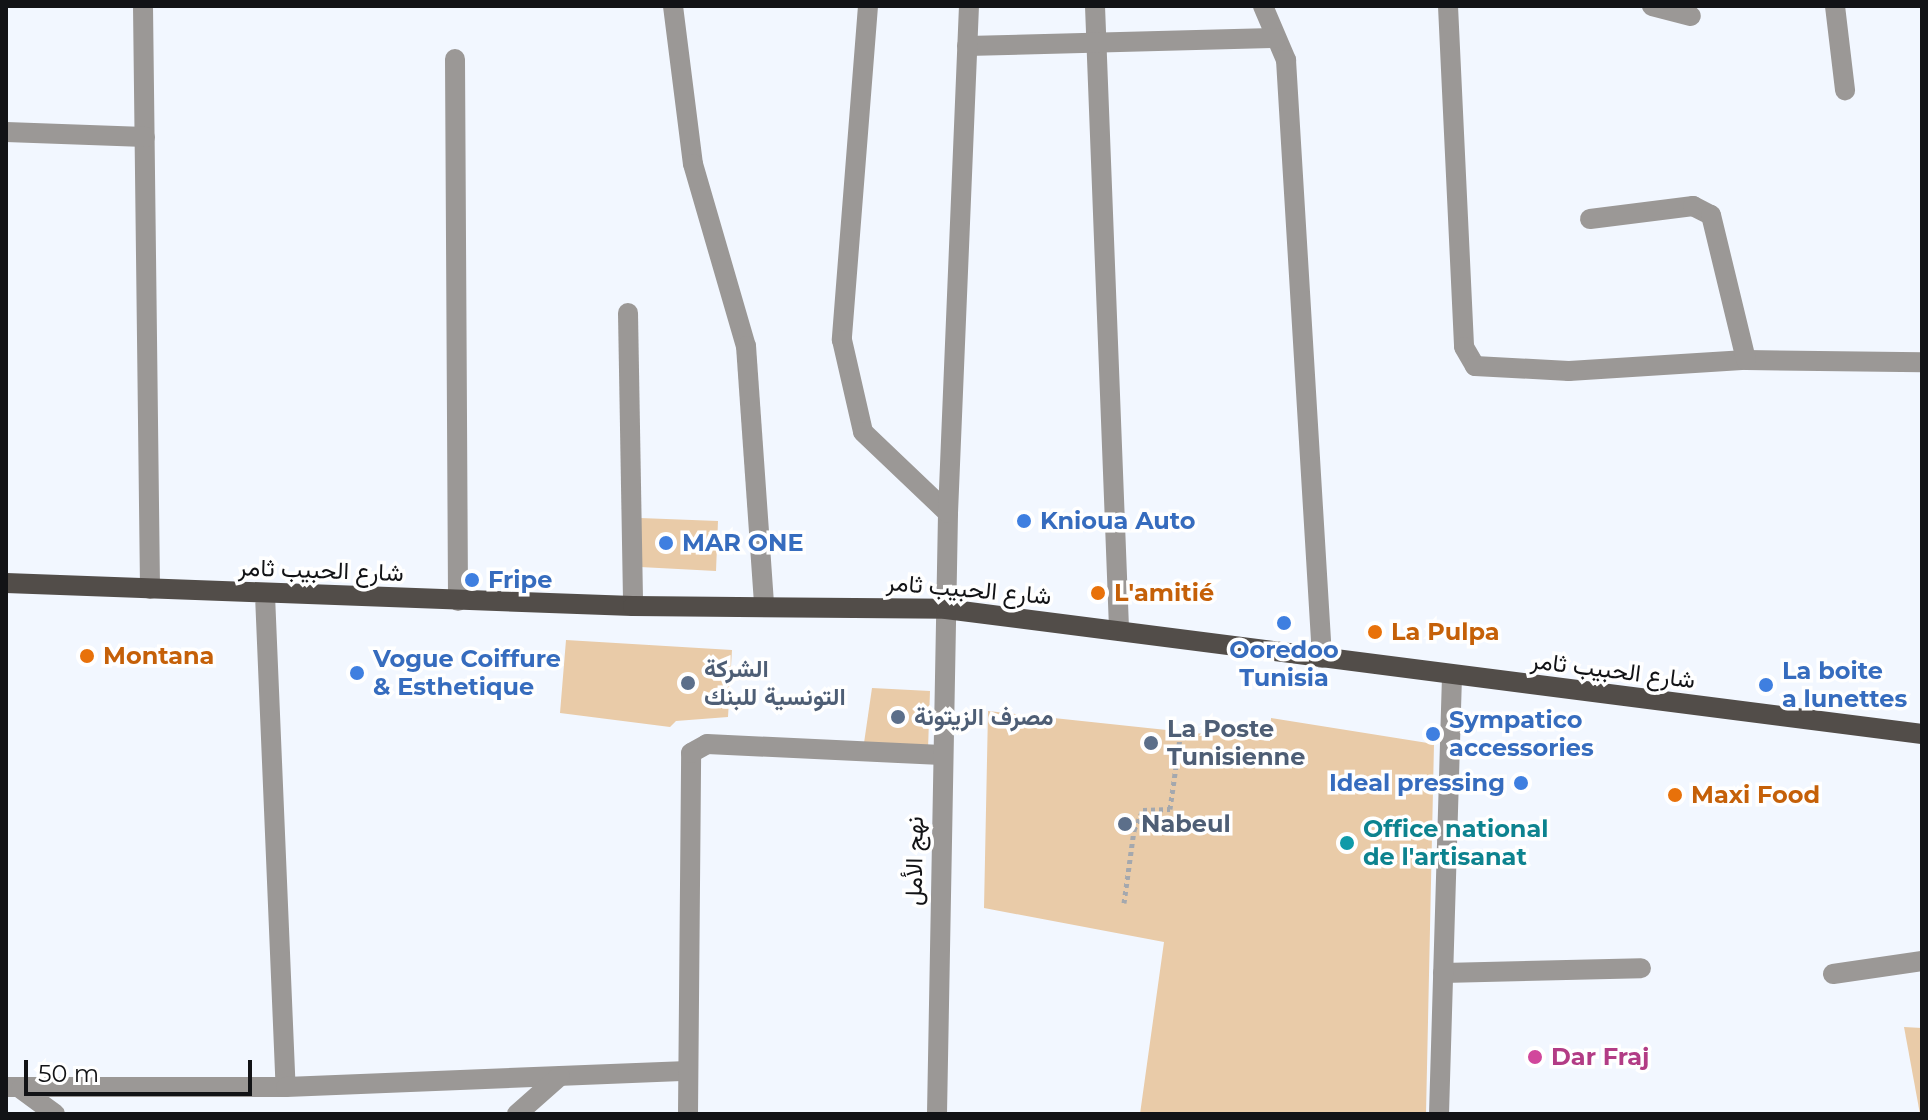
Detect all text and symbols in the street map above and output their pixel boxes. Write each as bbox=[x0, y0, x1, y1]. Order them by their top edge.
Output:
place label: Knioua Auto bbox=[1040, 507, 1196, 535]
marker: Knioua Auto bbox=[1015, 512, 1033, 530]
place label: MAR ONE bbox=[682, 529, 803, 557]
marker: MAR ONE bbox=[657, 534, 675, 552]
street label: شارع الحبيب ثامر bbox=[238, 553, 404, 587]
place label: Fripe bbox=[488, 566, 552, 594]
street label: شارع الحبيب ثامر bbox=[885, 567, 1053, 611]
marker: Fripe bbox=[463, 571, 481, 589]
place label: L'amitié bbox=[1114, 579, 1214, 607]
marker: L'amitié bbox=[1089, 584, 1107, 602]
marker: Ooredoo Tunisia bbox=[1275, 614, 1293, 632]
place label: La Pulpa bbox=[1391, 618, 1500, 646]
marker: La Pulpa bbox=[1366, 623, 1384, 641]
place label: Ooredoo Tunisia bbox=[1229, 636, 1339, 692]
place label: Montana bbox=[103, 642, 214, 670]
place label: Vogue Coiffure & Esthetique bbox=[373, 645, 561, 701]
street label: شارع الحبيب ثامر bbox=[1529, 646, 1697, 694]
marker: Montana bbox=[78, 647, 96, 665]
place label: الشركة التونسية للبنك bbox=[704, 655, 846, 711]
place label: La boite a lunettes bbox=[1782, 657, 1907, 713]
marker: Vogue Coiffure & Esthetique bbox=[348, 664, 366, 682]
marker: الشركة التونسية للبنك bbox=[679, 674, 697, 692]
marker: La boite a lunettes bbox=[1757, 676, 1775, 694]
place label: مصرف الزيتونة bbox=[914, 703, 1054, 731]
place label: Sympatico accessories bbox=[1449, 706, 1594, 762]
marker: مصرف الزيتونة bbox=[889, 708, 907, 726]
place label: La Poste Tunisienne bbox=[1167, 715, 1305, 771]
marker: Sympatico accessories bbox=[1424, 725, 1442, 743]
marker: La Poste Tunisienne bbox=[1142, 734, 1160, 752]
place label: Ideal pressing bbox=[1329, 769, 1505, 797]
marker: Ideal pressing bbox=[1512, 774, 1530, 792]
place label: Maxi Food bbox=[1691, 781, 1820, 809]
marker: Maxi Food bbox=[1666, 786, 1684, 804]
place label: Nabeul bbox=[1141, 810, 1231, 838]
marker: Nabeul bbox=[1116, 815, 1134, 833]
place label: Office national de l'artisanat bbox=[1363, 815, 1548, 871]
street label: نهج الأمل bbox=[899, 816, 929, 906]
marker: Office national de l'artisanat bbox=[1338, 834, 1356, 852]
place label: Dar Fraj bbox=[1551, 1043, 1649, 1071]
scale bar bbox=[28, 1044, 256, 1094]
marker: Dar Fraj bbox=[1526, 1048, 1544, 1066]
text: 50 m bbox=[38, 1059, 99, 1088]

